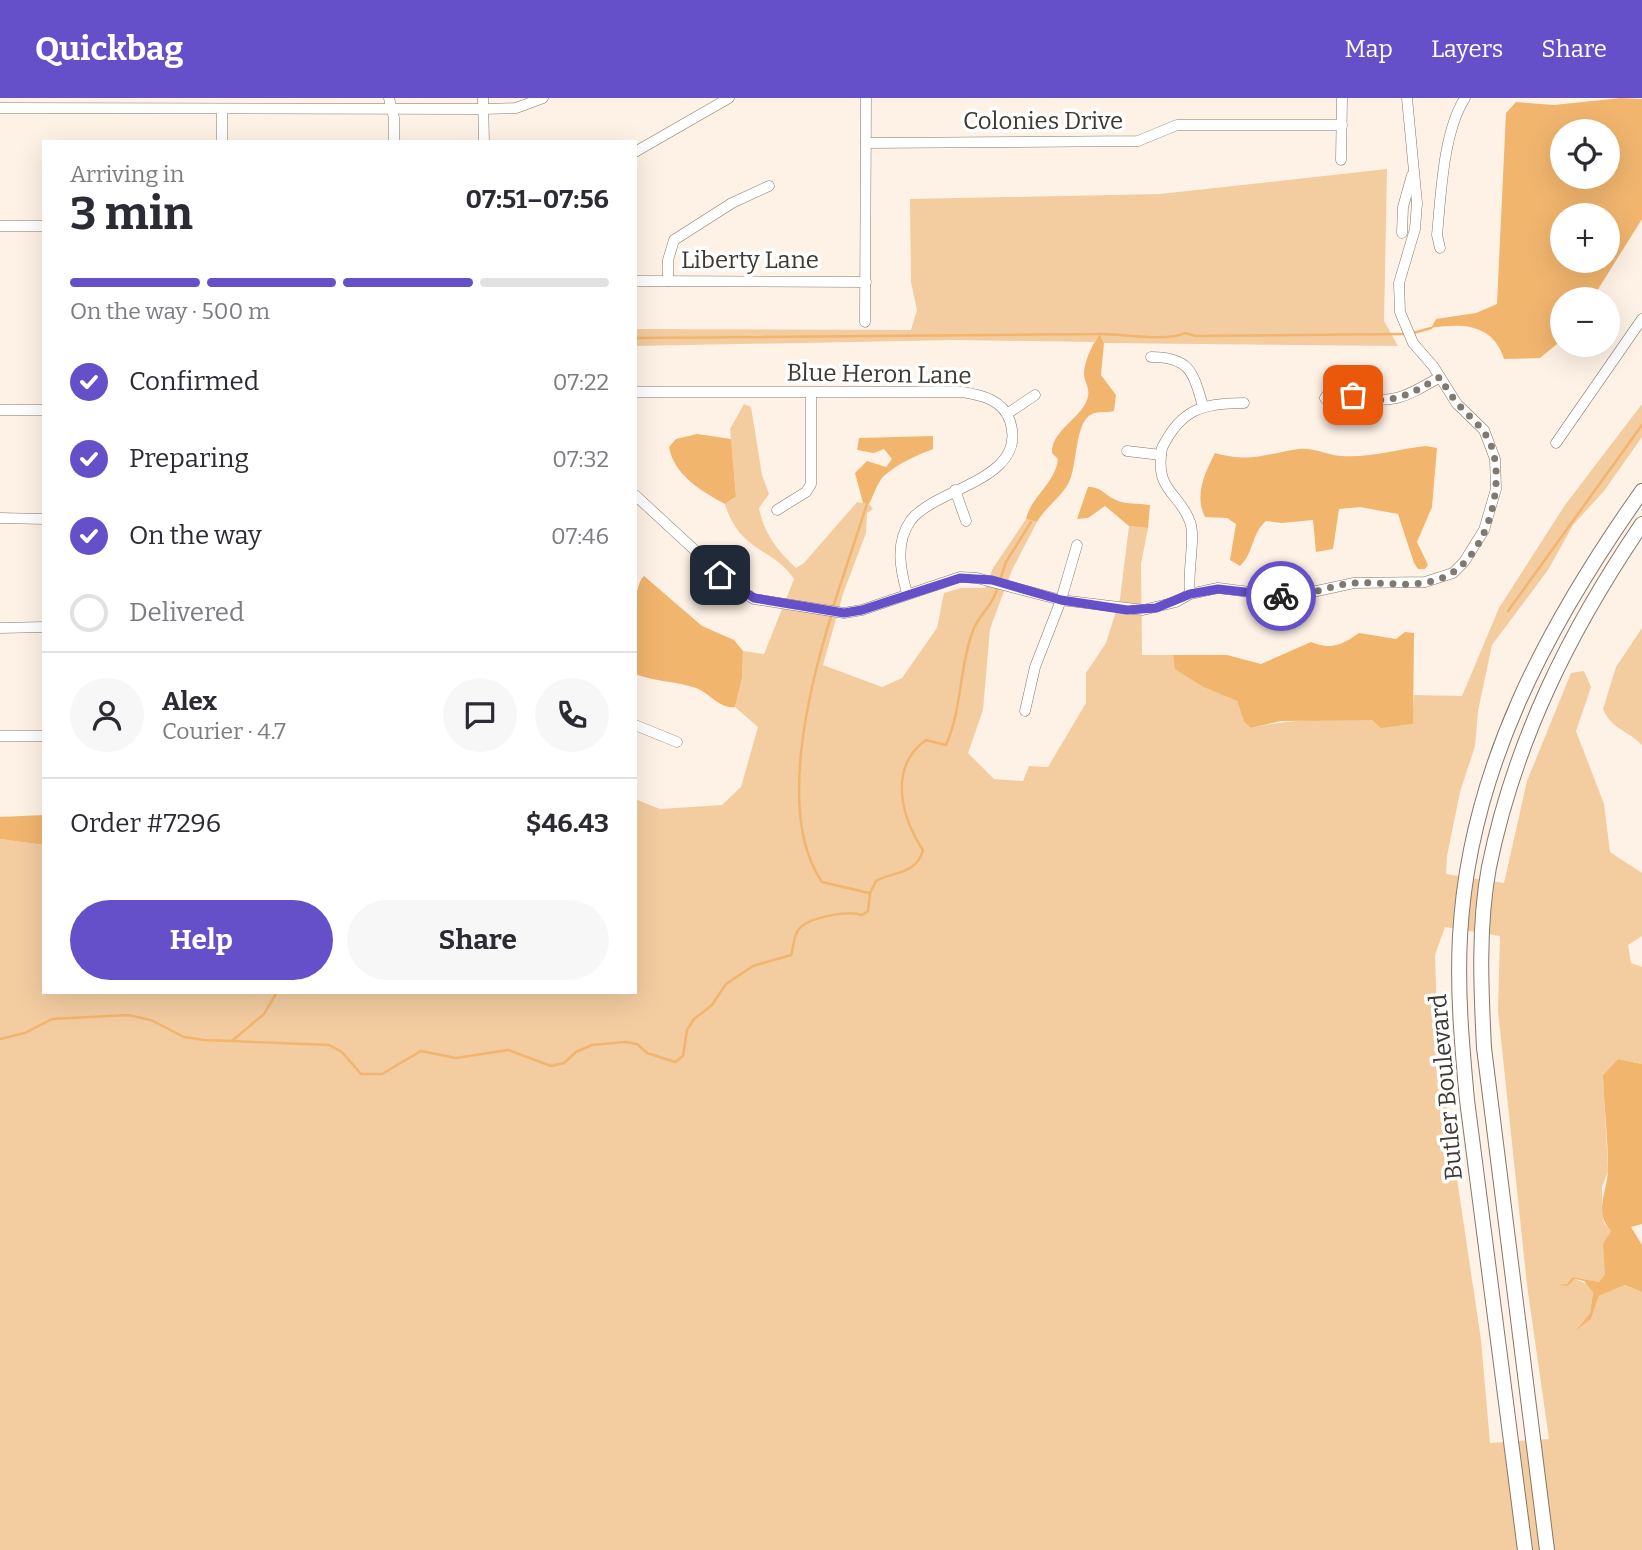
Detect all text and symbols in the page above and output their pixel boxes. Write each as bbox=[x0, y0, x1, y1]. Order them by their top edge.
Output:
text: Quickbag bbox=[35, 29, 184, 69]
text: Map bbox=[1345, 35, 1393, 63]
text: Layers bbox=[1431, 35, 1503, 63]
text: Share bbox=[1541, 35, 1607, 63]
street label: Colonies Drive bbox=[963, 107, 1123, 135]
map controls bbox=[1550, 119, 1620, 357]
button: locate bbox=[1550, 119, 1620, 189]
text: Arriving in bbox=[70, 160, 184, 188]
text: 07:51–07:56 bbox=[465, 184, 609, 215]
text: 3 min bbox=[70, 186, 193, 241]
button: + bbox=[1550, 203, 1620, 273]
street label: Liberty Lane bbox=[681, 246, 819, 274]
button: − bbox=[1550, 287, 1620, 357]
text: On the way · 500 m bbox=[70, 297, 270, 325]
street label: Blue Heron Lane bbox=[786, 358, 972, 390]
icon: check bbox=[70, 363, 108, 401]
pin bbox=[1323, 365, 1383, 425]
text: Confirmed bbox=[129, 366, 259, 397]
text: 07:22 bbox=[553, 368, 609, 396]
icon: bag bbox=[1334, 376, 1372, 414]
icon: check bbox=[70, 440, 108, 478]
text: Preparing bbox=[129, 443, 249, 474]
text: 07:32 bbox=[552, 445, 609, 473]
icon: check bbox=[70, 517, 108, 555]
text: On the way bbox=[129, 520, 262, 551]
text: 07:46 bbox=[551, 522, 609, 550]
pin bbox=[690, 545, 750, 605]
icon: home bbox=[701, 556, 739, 594]
courier bbox=[1246, 561, 1316, 631]
icon: bike bbox=[1262, 577, 1300, 615]
text: Delivered bbox=[129, 597, 244, 628]
button: person bbox=[70, 678, 144, 752]
button: chat bbox=[443, 678, 517, 752]
button: phone bbox=[535, 678, 609, 752]
text: Alex bbox=[162, 686, 217, 717]
text: Courier · 4.7 bbox=[162, 717, 286, 745]
text: Order #7296 bbox=[70, 808, 221, 839]
text: $46.43 bbox=[526, 808, 609, 839]
button: Help bbox=[70, 900, 333, 980]
button: Share bbox=[347, 900, 609, 980]
street label: Butler Boulevard bbox=[1424, 993, 1468, 1181]

